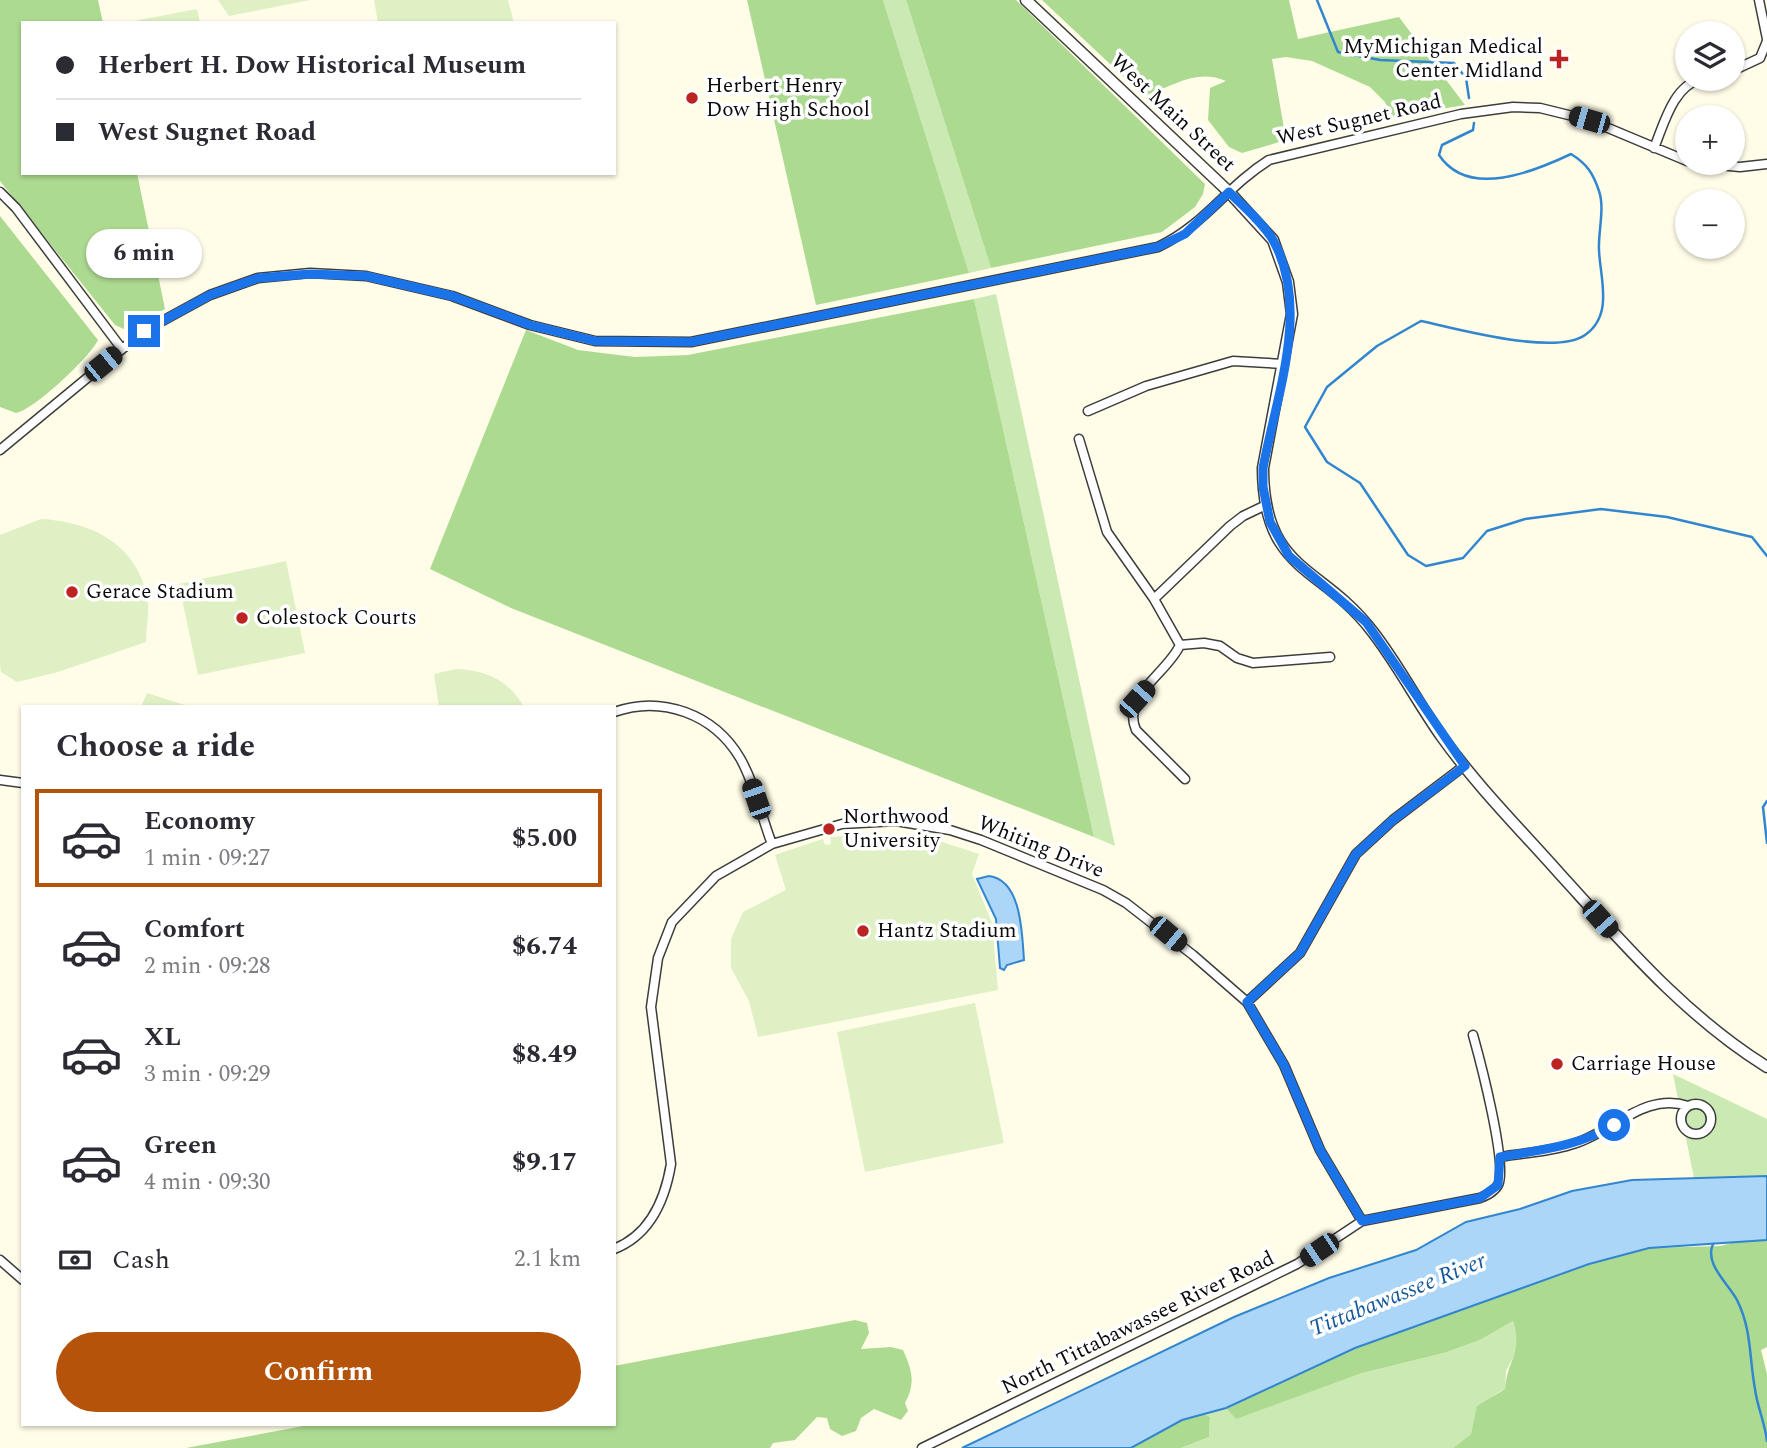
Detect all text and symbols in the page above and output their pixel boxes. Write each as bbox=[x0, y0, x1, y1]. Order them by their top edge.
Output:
map controls bbox=[1675, 21, 1745, 259]
button: layers bbox=[1675, 21, 1745, 91]
place label: MyMichigan Medical Center Midland bbox=[1343, 31, 1543, 87]
text: Herbert H. Dow Historical Museum bbox=[98, 45, 526, 85]
street label: West Main Street bbox=[1103, 46, 1243, 180]
marker: MyMichigan Medical Center Midland bbox=[1549, 49, 1569, 69]
place label: Herbert Henry Dow High School bbox=[706, 70, 870, 126]
street label: West Sugnet Road bbox=[1273, 85, 1445, 155]
marker: Herbert Henry Dow High School bbox=[684, 90, 700, 106]
car bbox=[1566, 104, 1613, 136]
button: + bbox=[1675, 105, 1745, 175]
text: West Sugnet Road bbox=[98, 112, 316, 152]
button: − bbox=[1675, 189, 1745, 259]
callout: 6 min bbox=[86, 230, 202, 278]
text: 6 min bbox=[113, 236, 175, 271]
route end bbox=[128, 315, 160, 347]
car bbox=[81, 343, 126, 385]
place label: Gerace Stadium bbox=[86, 576, 234, 608]
marker: Gerace Stadium bbox=[64, 584, 80, 600]
place label: Colestock Courts bbox=[256, 602, 417, 634]
marker: Colestock Courts bbox=[234, 610, 250, 626]
car bbox=[1116, 676, 1159, 722]
text: Choose a ride bbox=[56, 722, 255, 771]
car bbox=[740, 776, 773, 822]
text: Economy bbox=[144, 801, 254, 841]
place label: Northwood University bbox=[843, 801, 949, 857]
icon: car bbox=[60, 807, 123, 870]
street label: Whiting Drive bbox=[973, 807, 1109, 887]
text: $5.00 bbox=[512, 818, 577, 858]
marker: Northwood University bbox=[821, 821, 837, 837]
text: 1 min · 09:27 bbox=[144, 841, 271, 876]
car bbox=[1579, 896, 1622, 942]
text: Comfort bbox=[144, 909, 245, 949]
car bbox=[1146, 912, 1191, 956]
icon: car bbox=[60, 915, 123, 978]
place label: Hantz Stadium bbox=[877, 915, 1017, 947]
marker: Hantz Stadium bbox=[855, 923, 871, 939]
text: $6.74 bbox=[512, 926, 577, 966]
text: 2 min · 09:28 bbox=[144, 949, 271, 984]
text: XL bbox=[144, 1017, 181, 1057]
icon: car bbox=[60, 1023, 123, 1086]
text: $8.49 bbox=[512, 1034, 577, 1074]
place label: Carriage House bbox=[1571, 1048, 1716, 1080]
marker: Carriage House bbox=[1549, 1056, 1565, 1072]
text: 3 min · 09:29 bbox=[144, 1057, 271, 1092]
route start bbox=[1598, 1109, 1630, 1141]
text: Green bbox=[144, 1125, 217, 1165]
icon: car bbox=[60, 1131, 123, 1194]
text: $9.17 bbox=[512, 1142, 577, 1182]
text: 4 min · 09:30 bbox=[144, 1165, 271, 1200]
car bbox=[1296, 1230, 1343, 1270]
text: Cash bbox=[112, 1240, 170, 1280]
icon: cash bbox=[56, 1241, 94, 1279]
text: 2.1 km bbox=[514, 1242, 581, 1277]
street label: North Tittabawassee River Road bbox=[996, 1243, 1280, 1403]
water label: Tittabawassee River bbox=[1304, 1243, 1493, 1346]
button: Confirm bbox=[56, 1332, 581, 1412]

